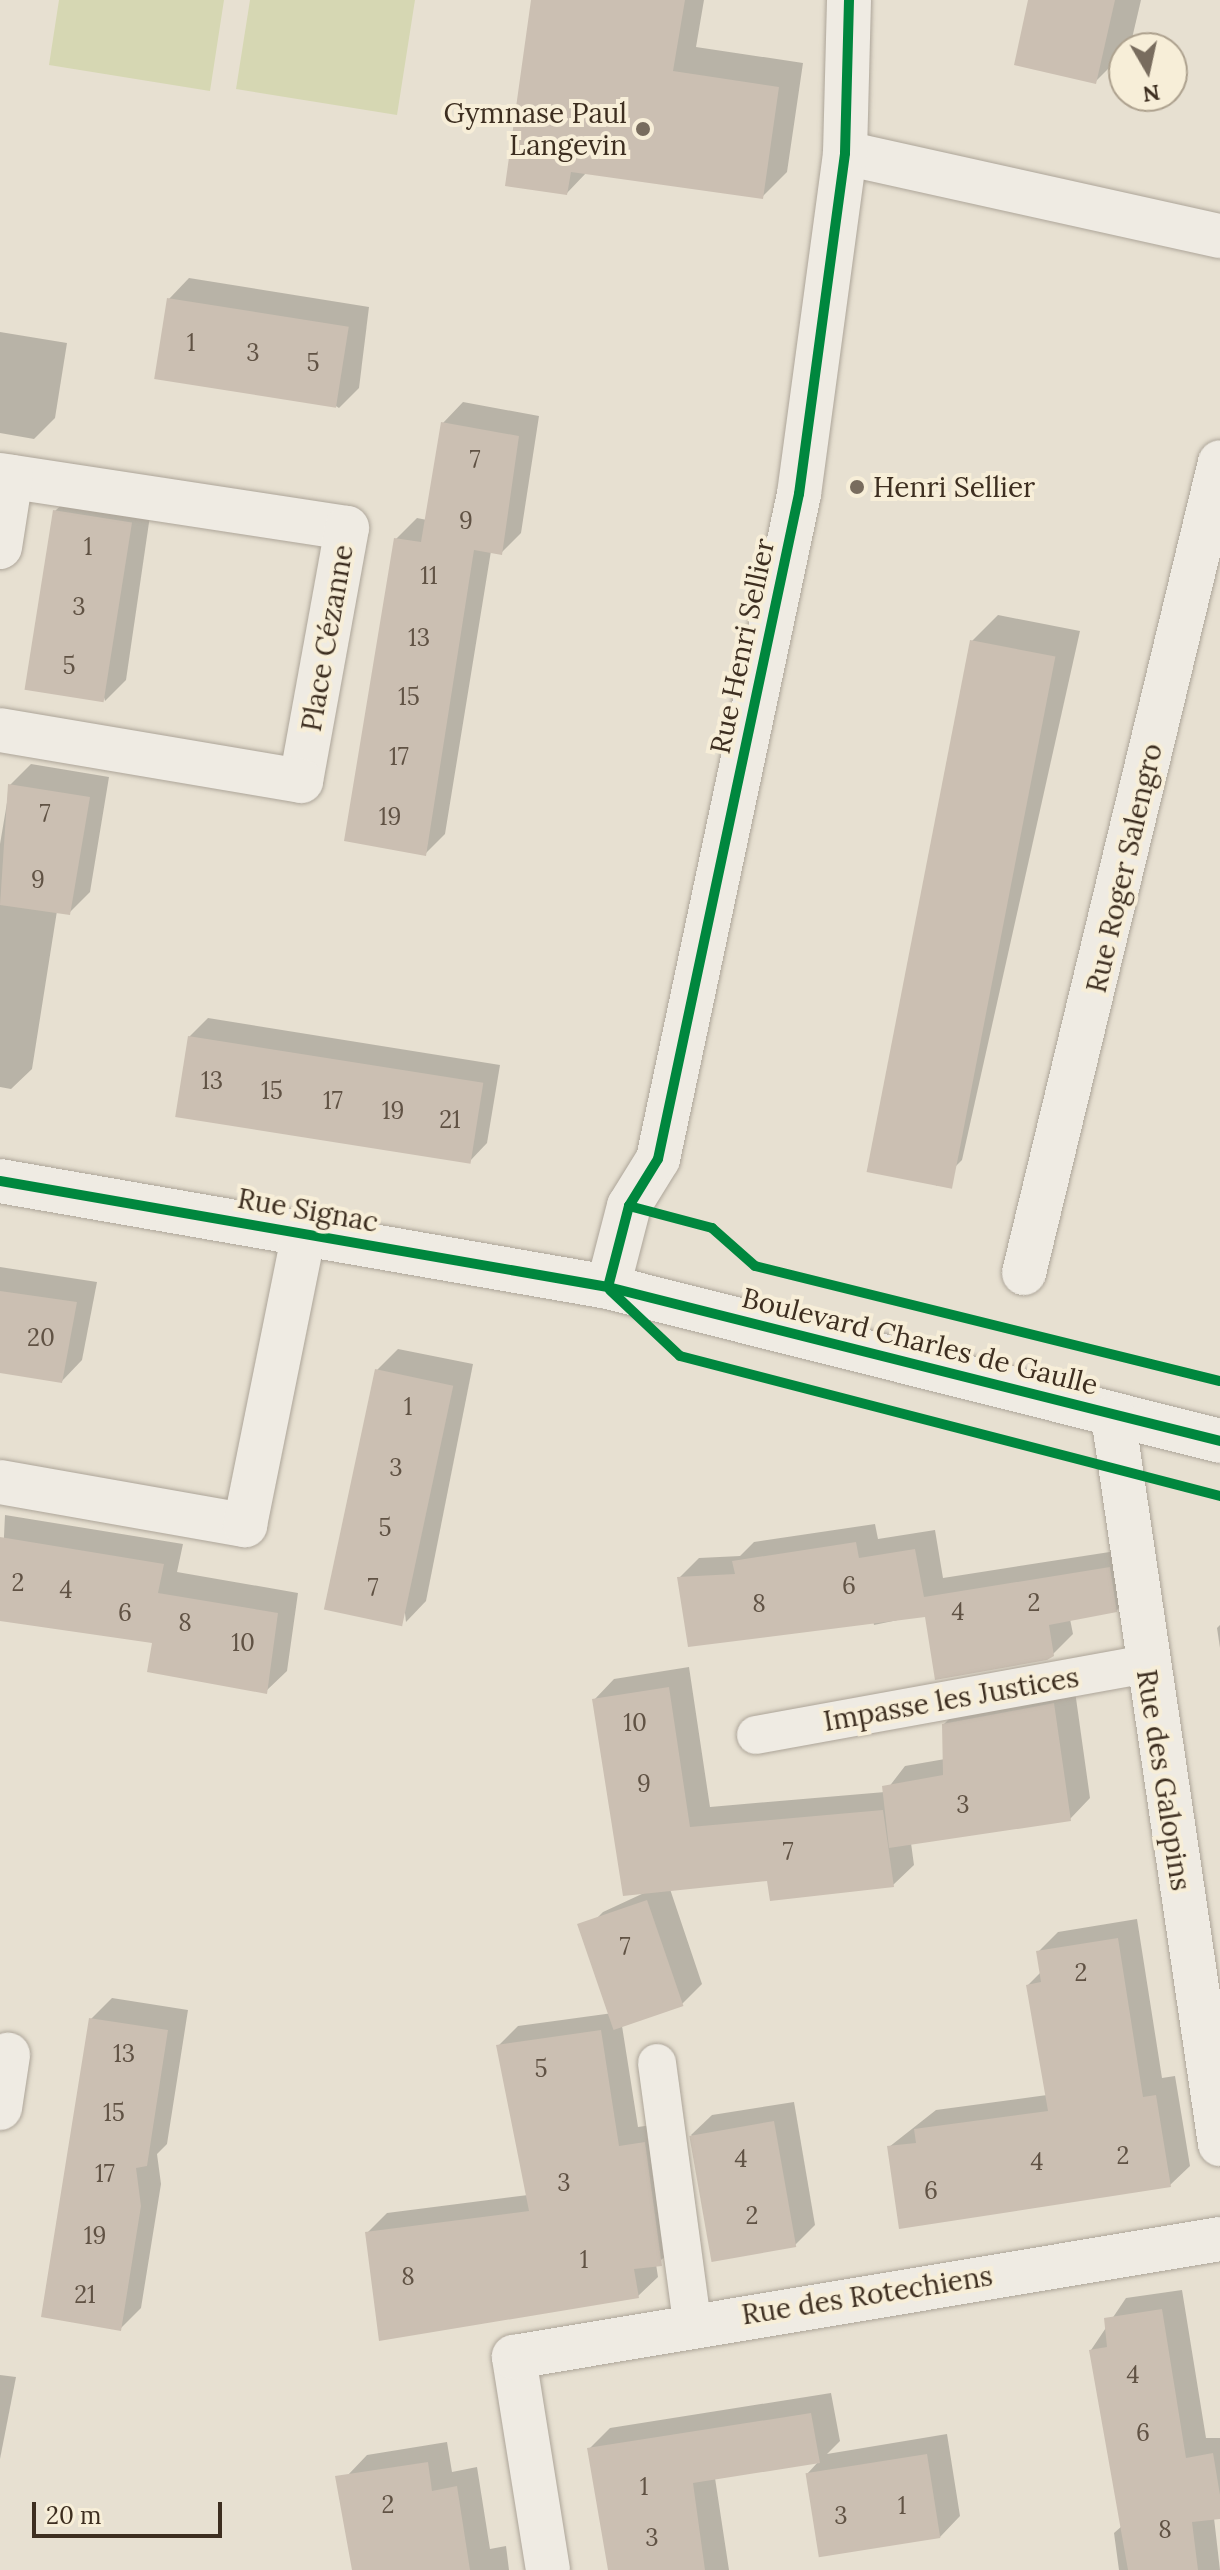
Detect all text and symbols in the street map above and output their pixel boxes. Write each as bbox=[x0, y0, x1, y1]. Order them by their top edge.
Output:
north arrow bbox=[1108, 32, 1188, 112]
text: N bbox=[1141, 79, 1162, 109]
place label: Gymnase Paul Langevin bbox=[444, 96, 627, 162]
marker: Gymnase Paul Langevin bbox=[634, 120, 652, 138]
house number: 1 bbox=[187, 329, 195, 357]
house number: 3 bbox=[246, 339, 260, 367]
house number: 5 bbox=[306, 349, 320, 377]
house number: 7 bbox=[469, 446, 481, 474]
place label: Henri Sellier bbox=[873, 470, 1035, 504]
marker: Henri Sellier bbox=[848, 478, 866, 496]
house number: 9 bbox=[459, 507, 473, 535]
house number: 1 bbox=[84, 533, 92, 561]
street label: Rue Henri Sellier bbox=[703, 535, 781, 757]
street label: Place Cézanne bbox=[294, 542, 360, 734]
house number: 11 bbox=[420, 562, 438, 590]
house number: 3 bbox=[72, 593, 86, 621]
house number: 13 bbox=[408, 624, 430, 652]
house number: 5 bbox=[62, 652, 76, 680]
house number: 15 bbox=[398, 683, 420, 711]
street label: Rue Roger Salengro bbox=[1079, 740, 1169, 996]
house number: 17 bbox=[389, 743, 409, 771]
house number: 7 bbox=[39, 800, 51, 828]
house number: 19 bbox=[379, 803, 401, 831]
house number: 9 bbox=[31, 866, 45, 894]
house number: 13 bbox=[201, 1067, 223, 1095]
house number: 15 bbox=[261, 1077, 283, 1105]
house number: 17 bbox=[323, 1087, 343, 1115]
house number: 19 bbox=[382, 1097, 404, 1125]
house number: 21 bbox=[439, 1106, 461, 1134]
street label: Rue Signac bbox=[235, 1181, 381, 1239]
street label: Boulevard Charles de Gaulle bbox=[739, 1280, 1101, 1402]
house number: 20 bbox=[27, 1324, 55, 1352]
house number: 1 bbox=[404, 1393, 412, 1421]
house number: 3 bbox=[389, 1454, 403, 1482]
house number: 5 bbox=[378, 1514, 392, 1542]
house number: 2 bbox=[12, 1569, 24, 1597]
house number: 6 bbox=[842, 1572, 856, 1600]
house number: 7 bbox=[367, 1574, 379, 1602]
house number: 4 bbox=[59, 1576, 73, 1604]
house number: 2 bbox=[1028, 1589, 1040, 1617]
house number: 8 bbox=[752, 1590, 766, 1618]
house number: 4 bbox=[951, 1598, 965, 1626]
house number: 6 bbox=[118, 1599, 132, 1627]
house number: 8 bbox=[178, 1609, 192, 1637]
house number: 10 bbox=[231, 1629, 255, 1657]
street label: Impasse les Justices bbox=[821, 1660, 1081, 1738]
street label: Rue des Galopins bbox=[1130, 1667, 1198, 1893]
house number: 10 bbox=[623, 1709, 647, 1737]
house number: 9 bbox=[637, 1770, 651, 1798]
house number: 3 bbox=[956, 1791, 970, 1819]
house number: 7 bbox=[782, 1838, 794, 1866]
house number: 7 bbox=[619, 1933, 631, 1961]
house number: 2 bbox=[1075, 1959, 1087, 1987]
house number: 13 bbox=[113, 2040, 135, 2068]
house number: 5 bbox=[534, 2055, 548, 2083]
house number: 15 bbox=[103, 2099, 125, 2127]
house number: 2 bbox=[1117, 2142, 1129, 2170]
house number: 4 bbox=[734, 2145, 748, 2173]
house number: 4 bbox=[1030, 2148, 1044, 2176]
house number: 17 bbox=[95, 2160, 115, 2188]
house number: 3 bbox=[557, 2169, 571, 2197]
house number: 6 bbox=[924, 2177, 938, 2205]
house number: 2 bbox=[746, 2202, 758, 2230]
house number: 19 bbox=[84, 2222, 106, 2250]
house number: 1 bbox=[580, 2246, 588, 2274]
street label: Rue des Rotechiens bbox=[739, 2259, 995, 2331]
house number: 8 bbox=[401, 2263, 415, 2291]
house number: 21 bbox=[74, 2281, 96, 2309]
house number: 4 bbox=[1126, 2361, 1140, 2389]
house number: 6 bbox=[1136, 2419, 1150, 2447]
house number: 1 bbox=[640, 2473, 648, 2501]
scale bar bbox=[36, 2486, 226, 2536]
house number: 2 bbox=[382, 2491, 394, 2519]
house number: 1 bbox=[898, 2492, 906, 2520]
text: 20 m bbox=[46, 2500, 102, 2531]
house number: 3 bbox=[834, 2502, 848, 2530]
house number: 8 bbox=[1158, 2516, 1172, 2544]
house number: 3 bbox=[645, 2524, 659, 2552]

